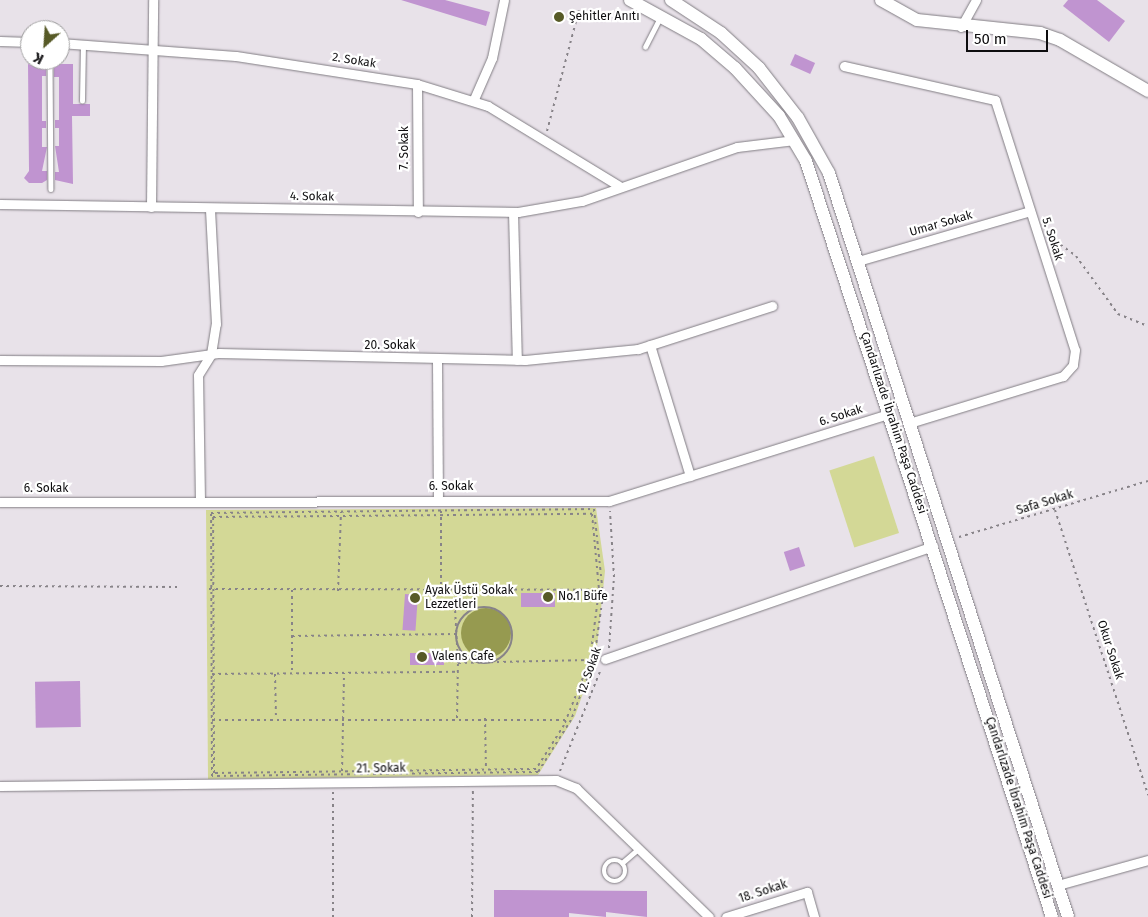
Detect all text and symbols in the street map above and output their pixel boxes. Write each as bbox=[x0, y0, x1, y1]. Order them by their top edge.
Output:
place label: Şehitler Anıtı bbox=[569, 10, 640, 24]
marker: Şehitler Anıtı bbox=[553, 11, 565, 23]
north arrow bbox=[20, 20, 70, 70]
scale bar bbox=[968, 20, 1050, 52]
text: 50 m bbox=[974, 30, 1007, 48]
text: K bbox=[31, 48, 46, 68]
street label: 2. Sokak bbox=[331, 50, 377, 72]
street label: 7. Sokak bbox=[398, 126, 412, 170]
street label: 4. Sokak bbox=[290, 189, 334, 205]
street label: Umar Sokak bbox=[908, 208, 974, 240]
street label: 5. Sokak bbox=[1038, 216, 1066, 262]
street label: Çandarlızade İbrahim Paşa Caddesi bbox=[857, 330, 929, 516]
street label: 20. Sokak bbox=[365, 339, 415, 353]
street label: 6. Sokak bbox=[818, 402, 864, 430]
street label: 6. Sokak bbox=[429, 480, 473, 494]
street label: 6. Sokak bbox=[24, 482, 68, 496]
street label: Safa Sokak bbox=[1015, 488, 1075, 518]
place label: Ayak Üstü Sokak Lezzetleri bbox=[425, 584, 514, 612]
place label: No.1 Büfe bbox=[558, 590, 608, 604]
marker: No.1 Büfe bbox=[542, 591, 554, 603]
marker: Ayak Üstü Sokak Lezzetleri bbox=[409, 592, 421, 604]
street label: Okur Sokak bbox=[1094, 619, 1126, 681]
street label: 12. Sokak bbox=[575, 645, 605, 697]
place label: Valens Cafe bbox=[432, 650, 494, 664]
marker: Valens Cafe bbox=[416, 651, 428, 663]
street label: Çandarlızade İbrahim Paşa Caddesi bbox=[982, 715, 1054, 901]
street label: 21. Sokak bbox=[356, 761, 406, 777]
street label: 18. Sokak bbox=[737, 877, 789, 907]

